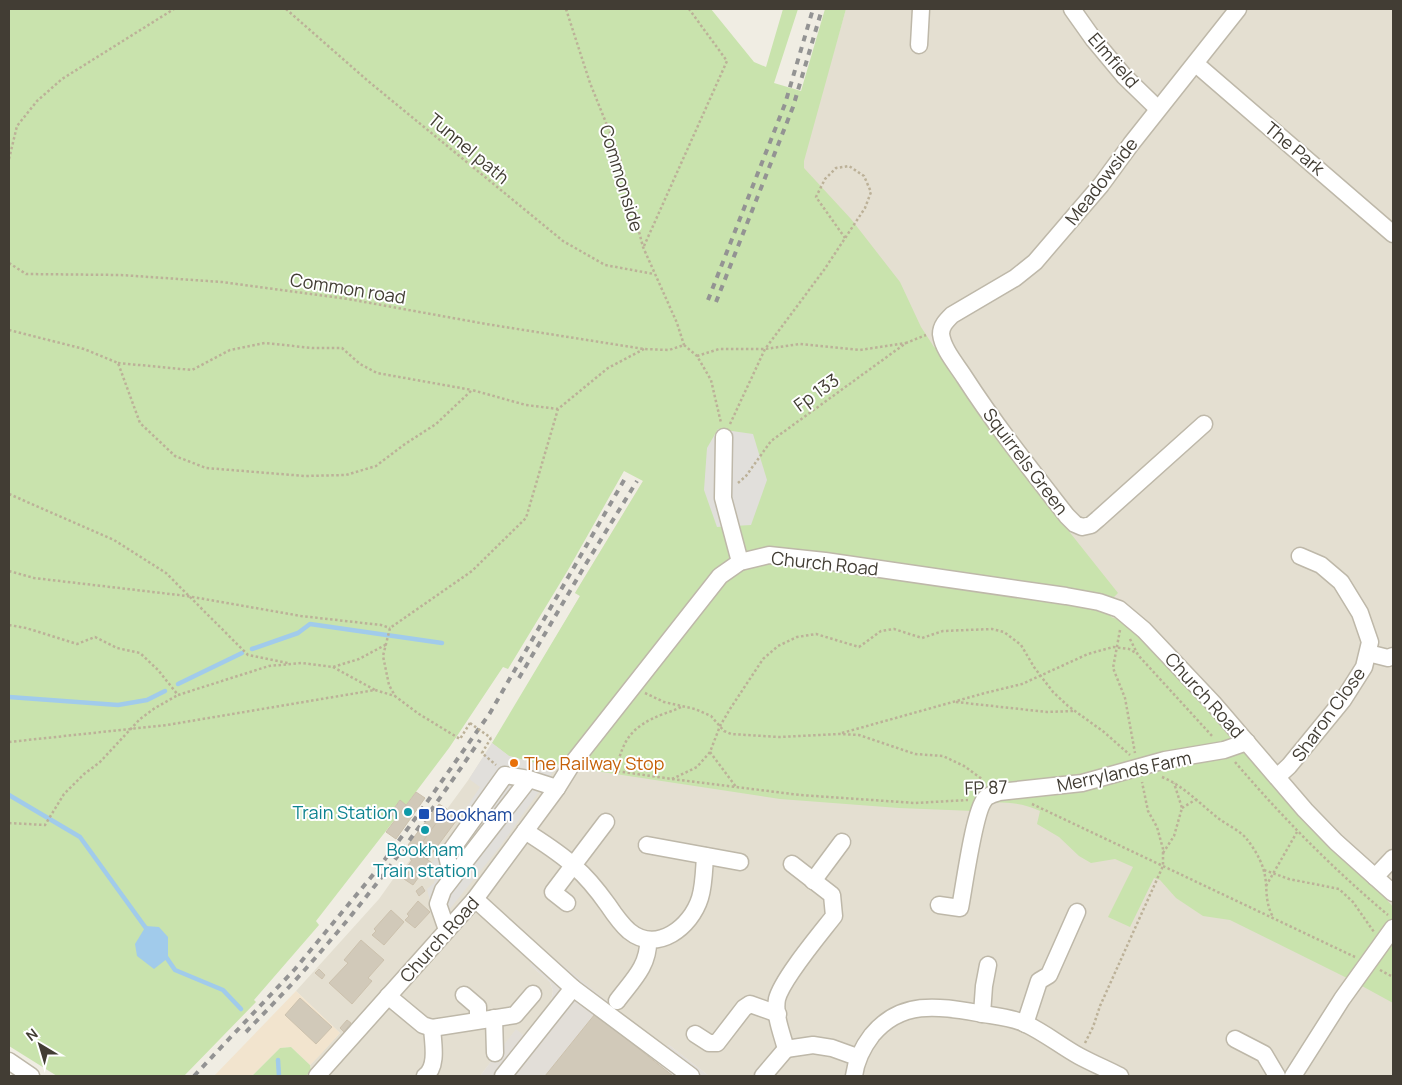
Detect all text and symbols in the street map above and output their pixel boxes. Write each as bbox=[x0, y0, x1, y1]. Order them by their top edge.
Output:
street label: Elmfield bbox=[1083, 27, 1145, 93]
street label: Tunnel path bbox=[423, 107, 515, 189]
street label: The Park bbox=[1260, 116, 1331, 181]
street label: Commonside bbox=[594, 122, 650, 234]
street label: Meadowside bbox=[1059, 132, 1143, 230]
street label: Common road bbox=[289, 267, 407, 309]
street label: Fp 133 bbox=[789, 368, 843, 416]
street label: Squirrels Green bbox=[978, 403, 1074, 519]
street label: Church Road bbox=[770, 545, 880, 581]
street label: Church Road bbox=[1160, 647, 1250, 743]
street label: Sharon Close bbox=[1286, 662, 1370, 766]
street label: Merrylands Farm bbox=[1054, 745, 1194, 797]
place label: The Railway Stop bbox=[524, 751, 664, 775]
marker: The Railway Stop bbox=[508, 757, 520, 769]
street label: FP 87 bbox=[964, 774, 1008, 800]
place label: Train Station bbox=[292, 800, 398, 824]
place label: Bookham bbox=[435, 802, 512, 826]
marker: Train Station bbox=[402, 806, 414, 818]
marker: Bookham bbox=[417, 807, 431, 821]
marker: Bookham Train station bbox=[419, 824, 431, 836]
place label: Bookham Train station bbox=[373, 837, 477, 882]
street label: Church Road bbox=[394, 891, 484, 987]
north arrow bbox=[15, 1020, 65, 1070]
text: N bbox=[22, 1024, 42, 1045]

